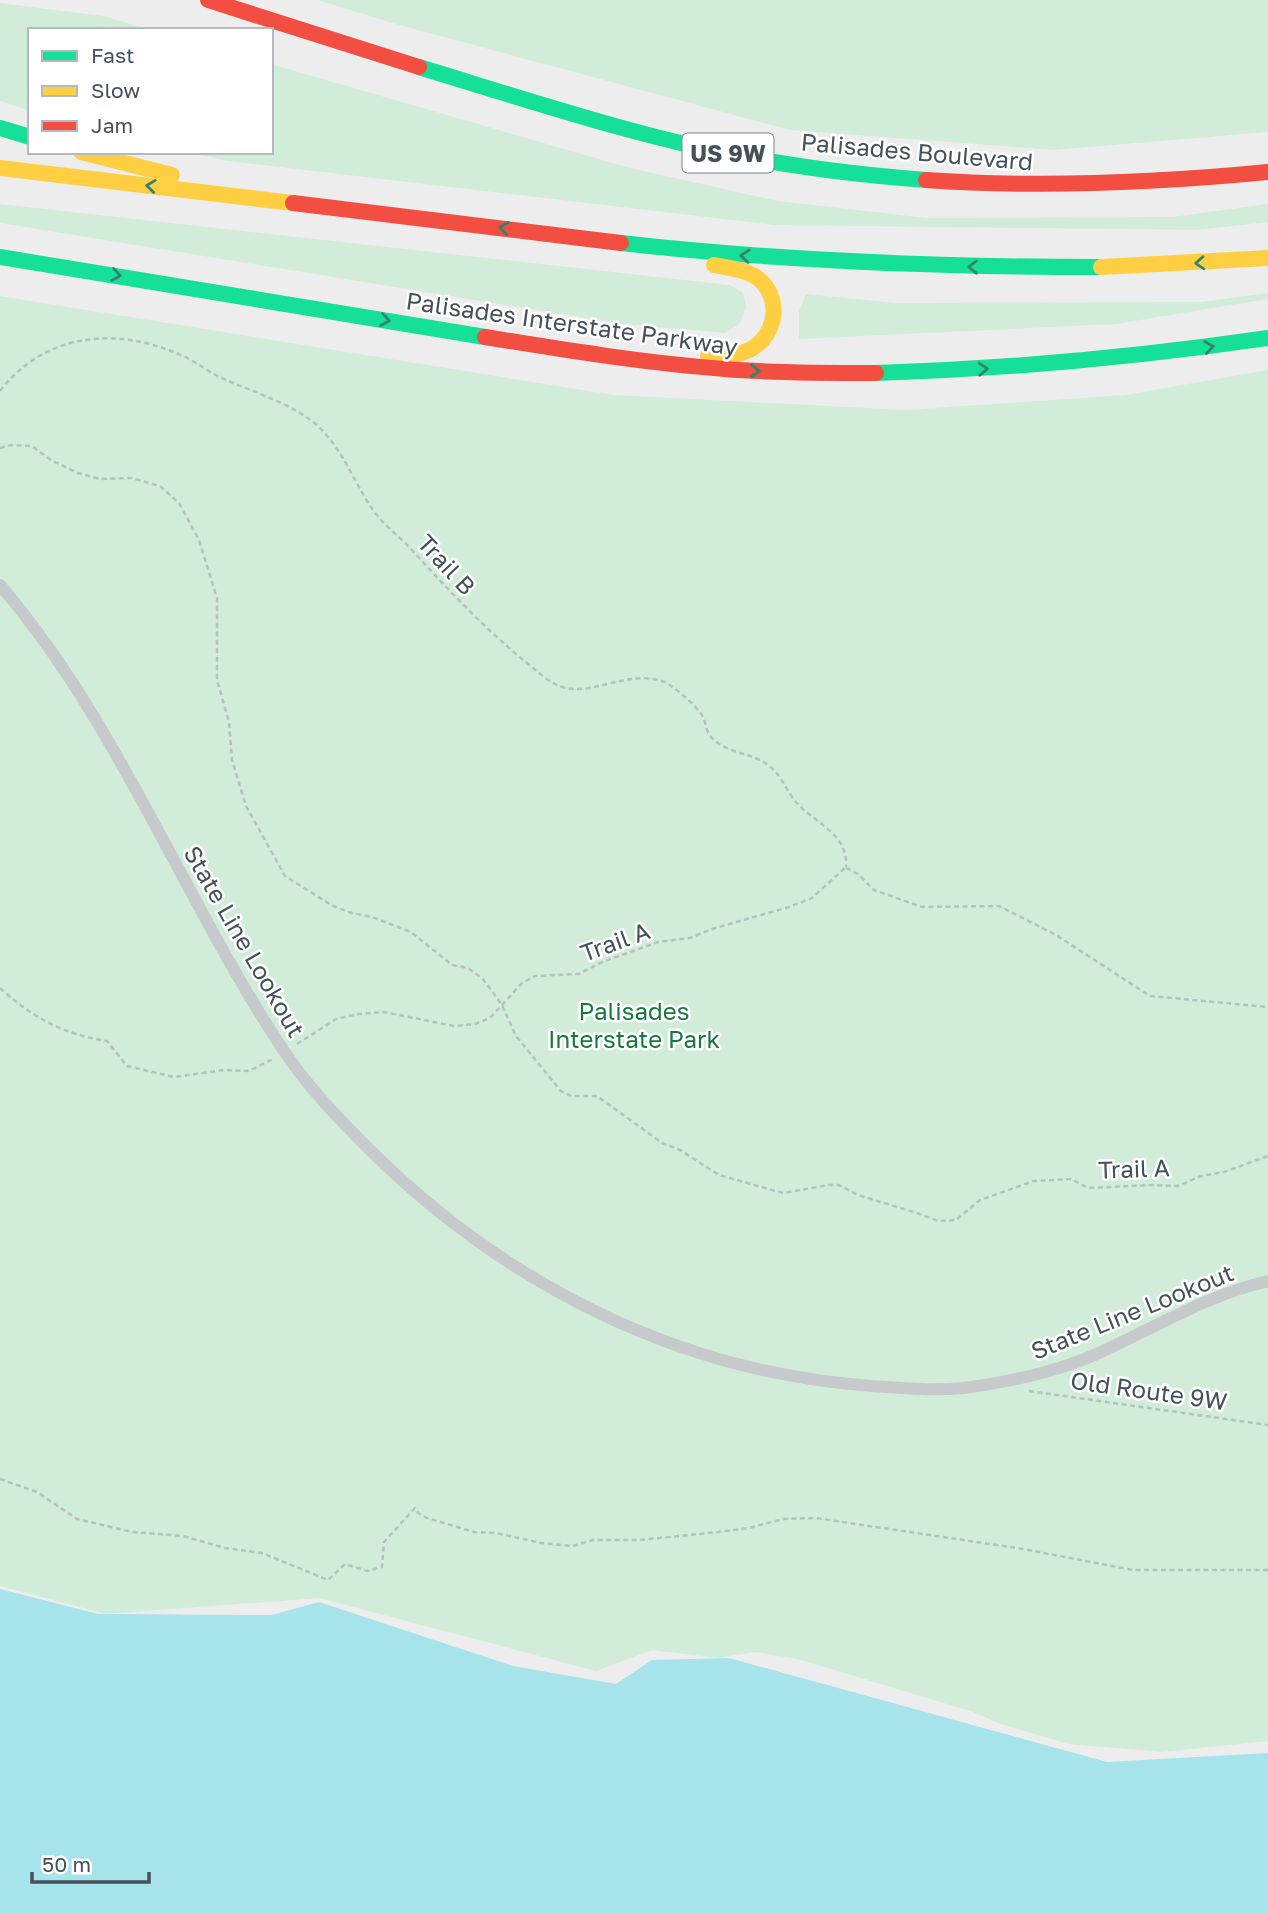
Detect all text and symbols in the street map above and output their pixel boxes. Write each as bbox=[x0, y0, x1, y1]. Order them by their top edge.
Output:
legend bbox=[28, 28, 273, 154]
text: Fast bbox=[91, 42, 134, 68]
text: Slow bbox=[91, 77, 140, 103]
text: Jam bbox=[91, 112, 133, 138]
street label: Palisades Boulevard bbox=[800, 126, 1034, 176]
road number: US 9W bbox=[682, 134, 774, 172]
one-way arrow bbox=[145, 178, 157, 193]
one-way arrow bbox=[499, 221, 510, 236]
one-way arrow bbox=[740, 249, 751, 264]
one-way arrow bbox=[1194, 255, 1205, 270]
one-way arrow bbox=[967, 260, 978, 275]
one-way arrow bbox=[110, 267, 122, 282]
street label: Palisades Interstate Parkway bbox=[404, 285, 740, 361]
one-way arrow bbox=[379, 312, 391, 327]
one-way arrow bbox=[1203, 340, 1215, 355]
one-way arrow bbox=[977, 362, 988, 377]
one-way arrow bbox=[750, 363, 761, 378]
street label: Trail B bbox=[412, 528, 482, 600]
street label: State Line Lookout bbox=[178, 840, 312, 1042]
street label: Trail A bbox=[576, 915, 654, 967]
park label: Palisades Interstate Park bbox=[548, 996, 720, 1053]
street label: Trail A bbox=[1098, 1152, 1170, 1184]
street label: State Line Lookout bbox=[1026, 1257, 1238, 1365]
street label: Old Route 9W bbox=[1069, 1365, 1229, 1415]
scale bar bbox=[32, 1840, 149, 1884]
text: 50 m bbox=[42, 1851, 91, 1877]

